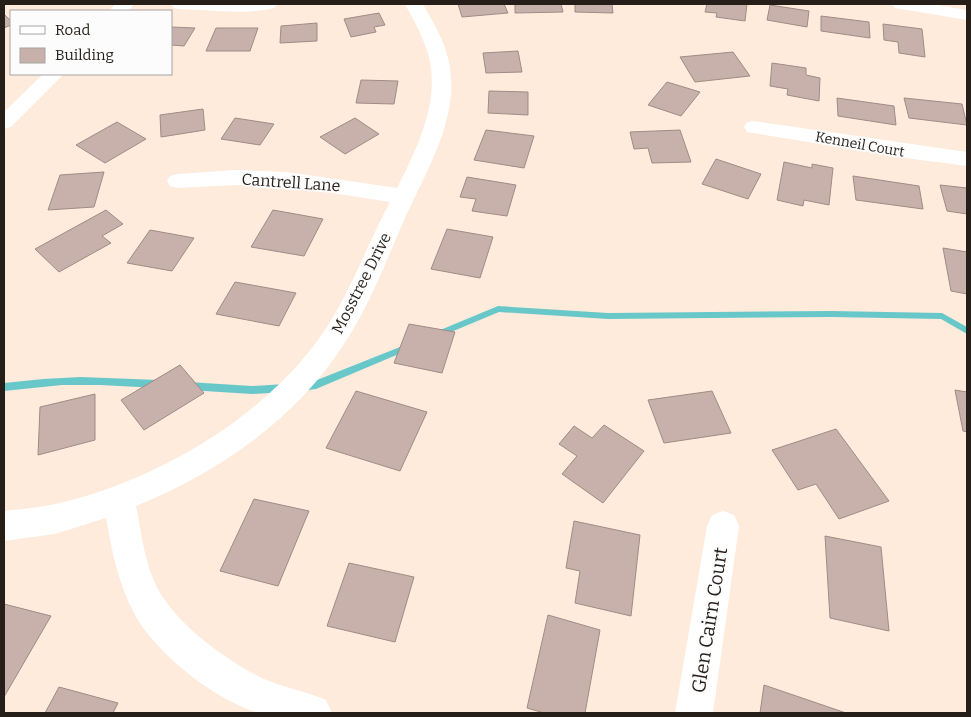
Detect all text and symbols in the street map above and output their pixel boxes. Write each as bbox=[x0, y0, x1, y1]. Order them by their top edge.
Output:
legend bbox=[10, 10, 172, 75]
text: Road bbox=[55, 21, 90, 39]
text: Building bbox=[55, 46, 114, 64]
street label: Kenneil Court bbox=[814, 128, 906, 161]
street label: Cantrell Lane bbox=[241, 170, 341, 195]
street label: Mosstree Drive bbox=[328, 229, 395, 337]
street label: Glen Cairn Court bbox=[687, 546, 732, 695]

